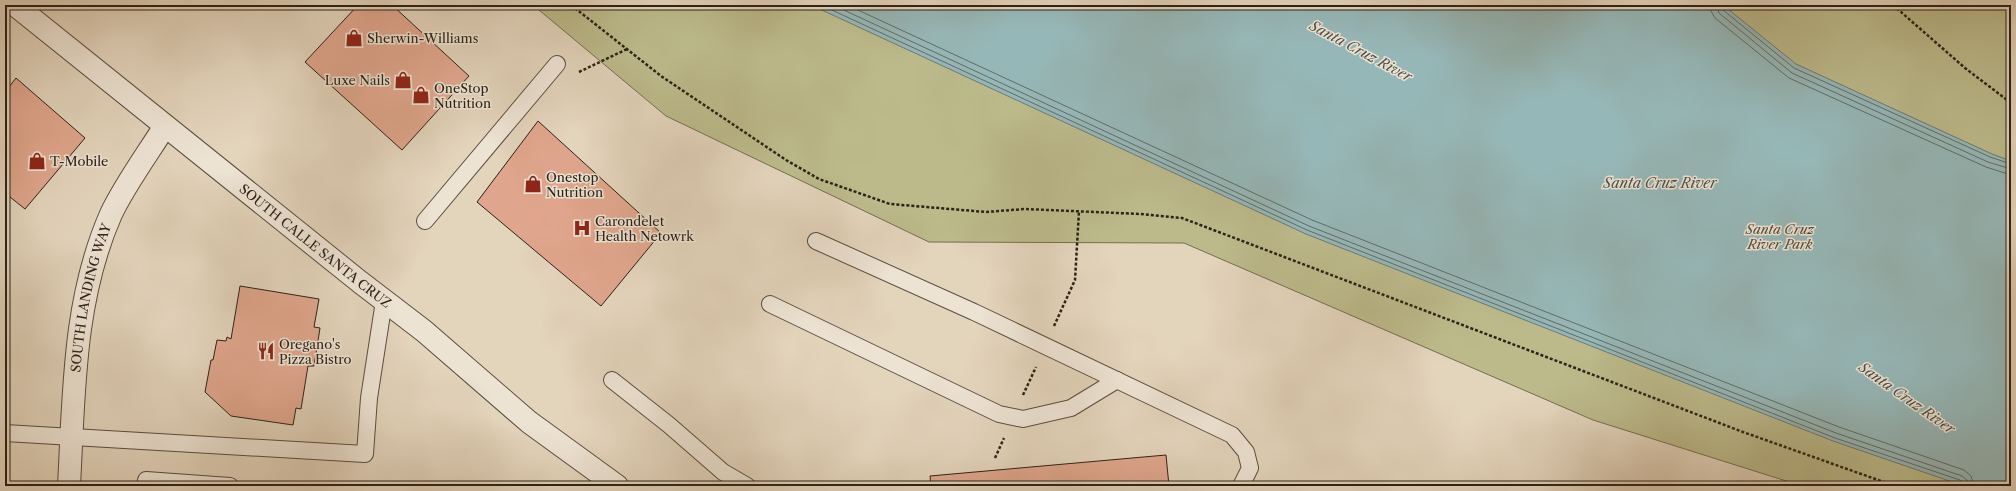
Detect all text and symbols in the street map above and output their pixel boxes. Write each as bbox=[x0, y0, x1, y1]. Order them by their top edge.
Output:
water label: Santa Cruz River bbox=[1306, 16, 1417, 86]
shop icon: Sherwin-Williams bbox=[344, 28, 364, 48]
place label: Sherwin-Williams bbox=[367, 30, 479, 46]
shop icon: Luxe Nails bbox=[393, 70, 413, 90]
place label: Luxe Nails bbox=[325, 72, 390, 88]
place label: OneStop Nutrition bbox=[434, 80, 491, 111]
shop icon: OneStop Nutrition bbox=[411, 85, 431, 105]
shop icon: T-Mobile bbox=[27, 151, 47, 171]
place label: T-Mobile bbox=[50, 153, 108, 169]
place label: Onestop Nutrition bbox=[546, 169, 603, 200]
shop icon: Onestop Nutrition bbox=[523, 174, 543, 194]
water label: Santa Cruz River bbox=[1602, 174, 1718, 192]
street label: SOUTH CALLE SANTA CRUZ bbox=[236, 180, 395, 311]
place label: Carondelet Health Netowrk bbox=[595, 213, 694, 244]
hospital icon: Carondelet Health Netowrk bbox=[572, 218, 592, 238]
street label: SOUTH LANDING WAY bbox=[67, 220, 115, 373]
park label: Santa Cruz River Park bbox=[1745, 221, 1815, 252]
place label: Oregano's Pizza Bistro bbox=[279, 336, 352, 367]
restaurant icon: Oregano's Pizza Bistro bbox=[256, 341, 276, 361]
water label: Santa Cruz River bbox=[1855, 358, 1960, 439]

